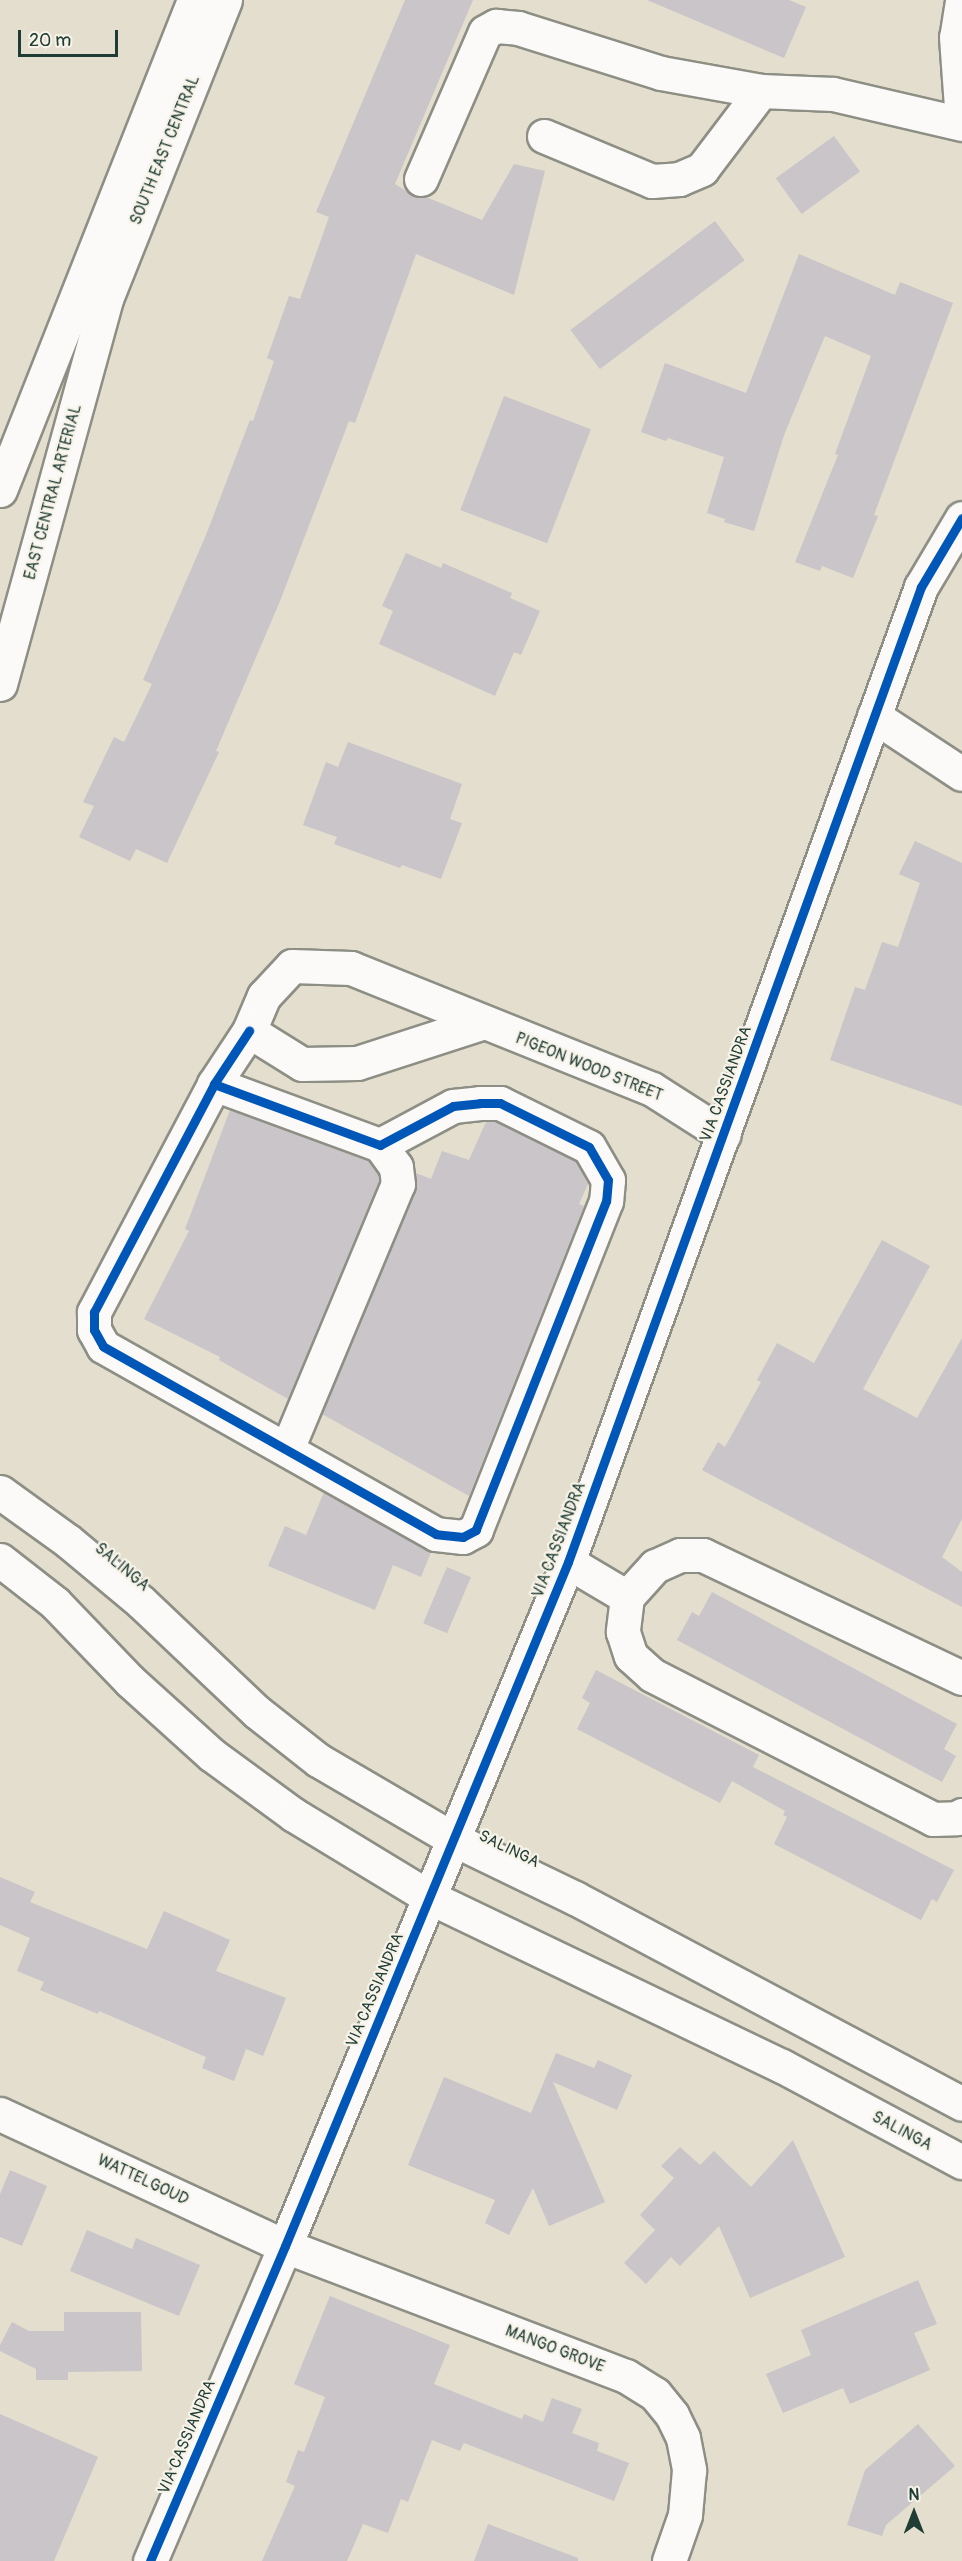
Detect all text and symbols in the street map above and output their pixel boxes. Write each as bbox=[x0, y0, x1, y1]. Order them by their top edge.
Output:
scale bar bbox=[21, 18, 122, 56]
text: 20 m bbox=[29, 29, 71, 52]
street label: SOUTH EAST CENTRAL bbox=[126, 72, 204, 228]
street label: EAST CENTRAL ARTERIAL bbox=[20, 402, 86, 582]
street label: VIA CASSIANDRA bbox=[696, 1023, 756, 1145]
street label: PIGEON WOOD STREET bbox=[513, 1029, 665, 1105]
street label: VIA CASSIANDRA bbox=[528, 1479, 590, 1601]
street label: SALINGA bbox=[91, 1539, 153, 1595]
street label: SALINGA bbox=[476, 1826, 542, 1872]
street label: VIA CASSIANDRA bbox=[342, 1930, 408, 2050]
street label: SALINGA bbox=[869, 2107, 935, 2155]
street label: WATTELGOUD bbox=[94, 2151, 192, 2209]
street label: MANGO GROVE bbox=[503, 2321, 607, 2377]
street label: VIA CASSIANDRA bbox=[154, 2377, 220, 2497]
north arrow bbox=[884, 2483, 944, 2543]
text: N bbox=[909, 2485, 919, 2505]

